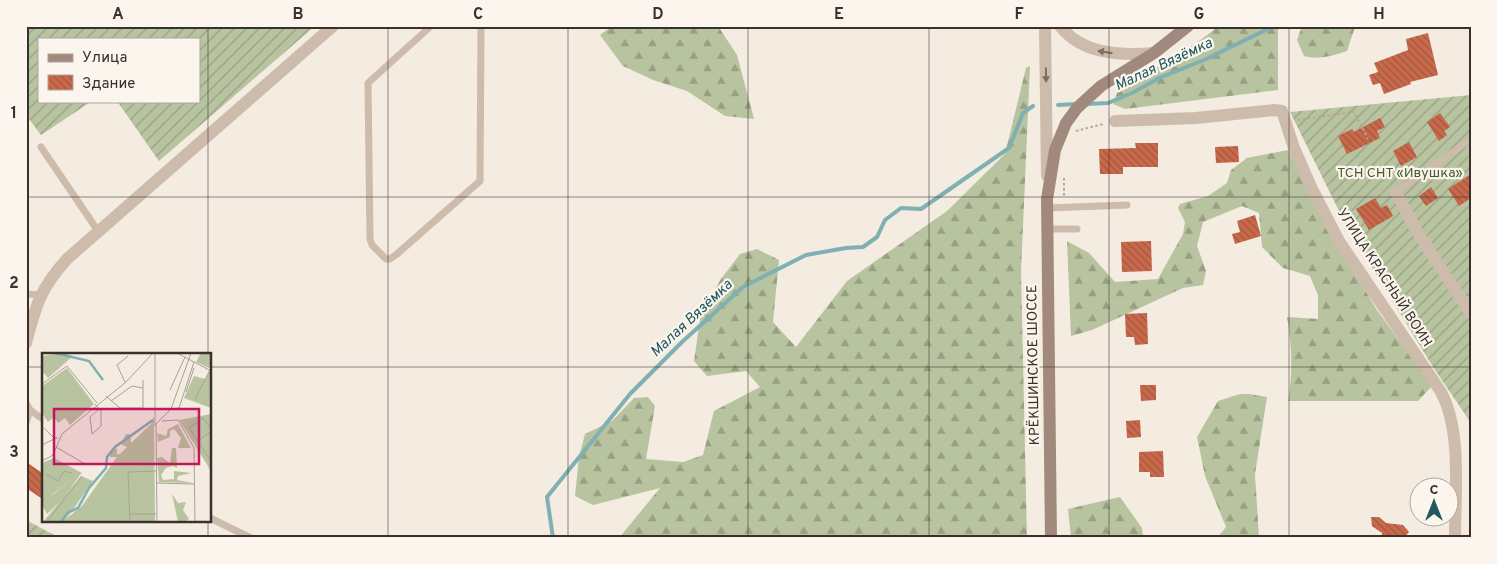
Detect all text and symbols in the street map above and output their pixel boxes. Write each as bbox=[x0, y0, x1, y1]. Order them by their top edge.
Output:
text: A bbox=[112, 5, 124, 25]
text: B bbox=[292, 5, 304, 25]
text: C bbox=[473, 5, 483, 25]
text: D bbox=[652, 5, 664, 25]
text: E bbox=[834, 5, 844, 25]
text: F bbox=[1014, 5, 1024, 25]
text: G bbox=[1194, 5, 1204, 25]
text: H bbox=[1373, 5, 1385, 25]
water label: Малая Вязёмка bbox=[1112, 34, 1216, 96]
legend bbox=[38, 38, 200, 102]
one-way arrow bbox=[1097, 47, 1113, 55]
text: Улица bbox=[82, 49, 127, 68]
one-way arrow bbox=[1042, 67, 1050, 83]
text: Здание bbox=[82, 75, 135, 94]
text: 1 bbox=[11, 104, 17, 124]
park label: ТСН СНТ «Ивушка» bbox=[1337, 165, 1463, 182]
street label: УЛИЦА КРАСНЫЙ ВОИН bbox=[1333, 205, 1436, 350]
text: 2 bbox=[9, 274, 19, 294]
water label: Малая Вязёмка bbox=[647, 276, 737, 362]
street label: КРЁКШИНСКОЕ ШОССЕ bbox=[1023, 285, 1044, 445]
inset map bbox=[42, 353, 211, 522]
text: 3 bbox=[9, 443, 19, 463]
north arrow bbox=[1410, 476, 1460, 526]
text: С bbox=[1430, 482, 1439, 499]

